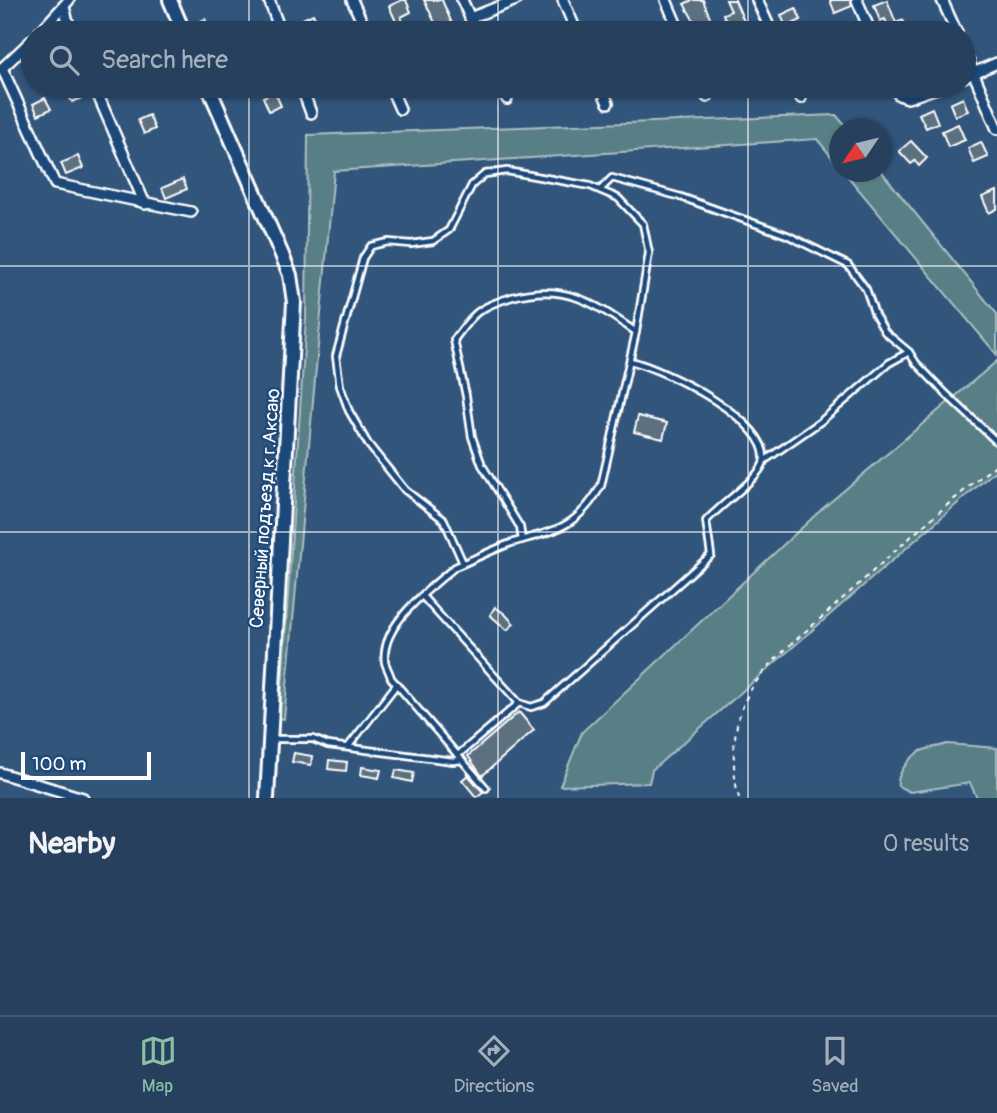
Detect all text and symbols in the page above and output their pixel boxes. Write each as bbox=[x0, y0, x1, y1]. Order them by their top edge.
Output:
search box bbox=[21, 21, 976, 98]
icon: search bbox=[45, 41, 83, 79]
text: Search here bbox=[101, 44, 228, 76]
north arrow bbox=[829, 119, 892, 182]
street label: Северный подъезд к г.Аксаю bbox=[245, 387, 285, 629]
scale bar bbox=[21, 749, 150, 781]
text: 100 m bbox=[32, 752, 86, 776]
text: Nearby bbox=[28, 825, 115, 862]
text: 0 results bbox=[883, 829, 969, 858]
tab: Map bbox=[139, 1032, 177, 1098]
tab: Directions bbox=[454, 1032, 534, 1098]
tab: Saved bbox=[811, 1032, 858, 1098]

